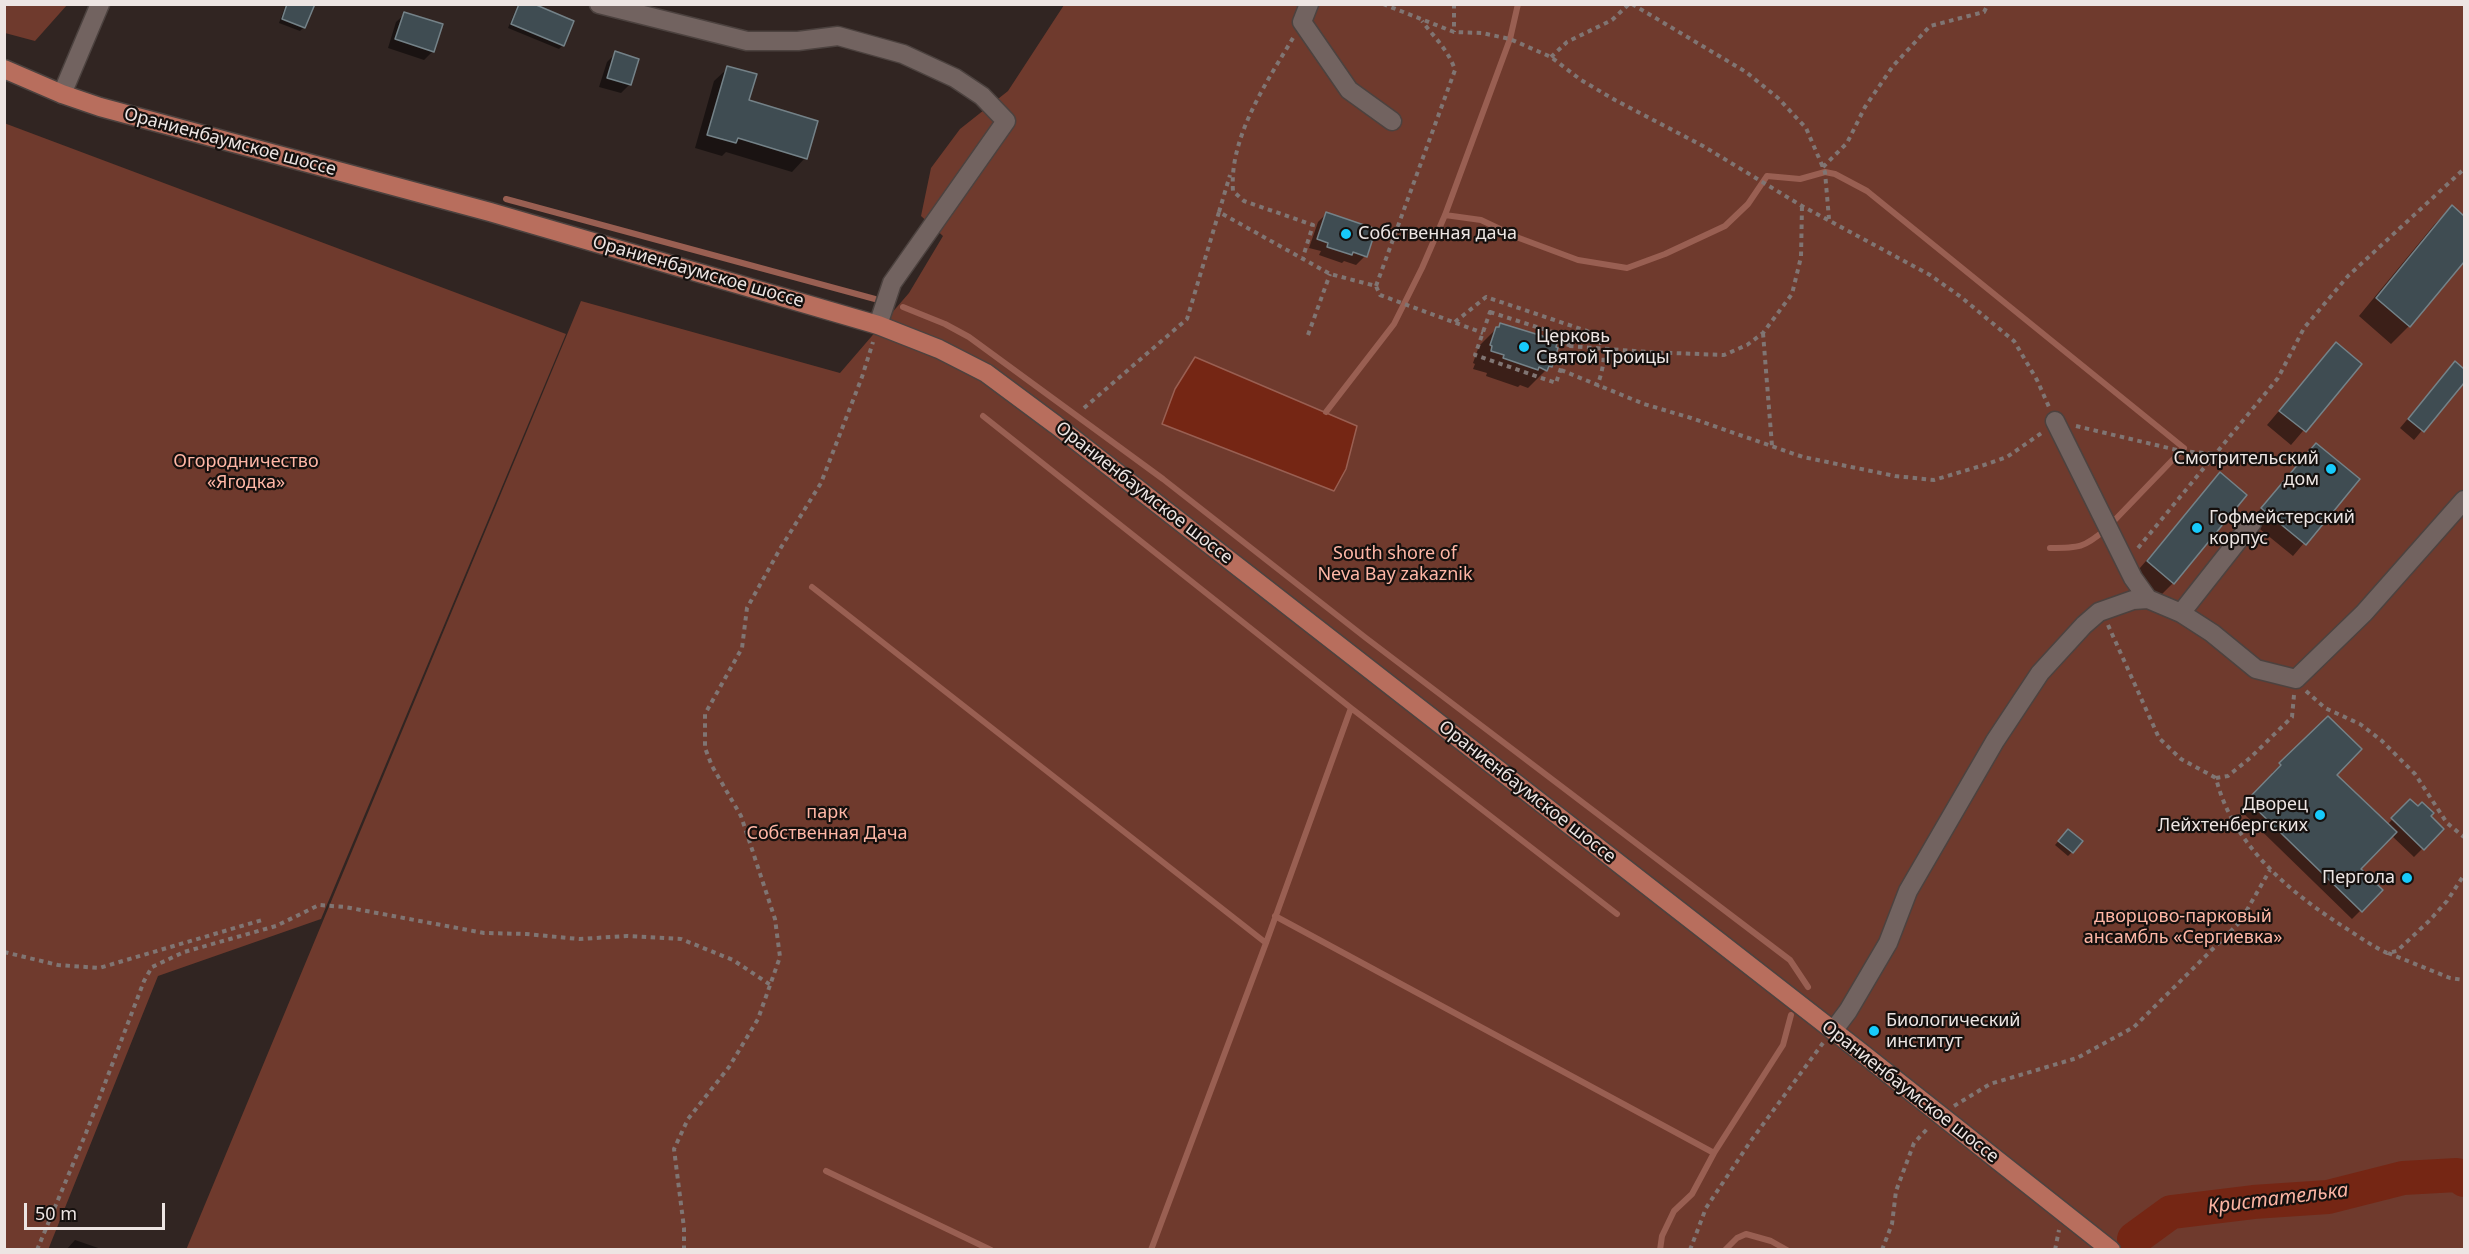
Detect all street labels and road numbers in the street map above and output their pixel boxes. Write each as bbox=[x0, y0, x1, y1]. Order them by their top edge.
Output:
street label: Ораниенбаумское шоссе bbox=[122, 103, 338, 181]
street label: Ораниенбаумское шоссе bbox=[590, 231, 806, 313]
street label: Ораниенбаумское шоссе bbox=[1051, 417, 1237, 569]
street label: Ораниенбаумское шоссе bbox=[1434, 716, 1620, 868]
street label: Ораниенбаумское шоссе bbox=[1817, 1016, 2003, 1168]

